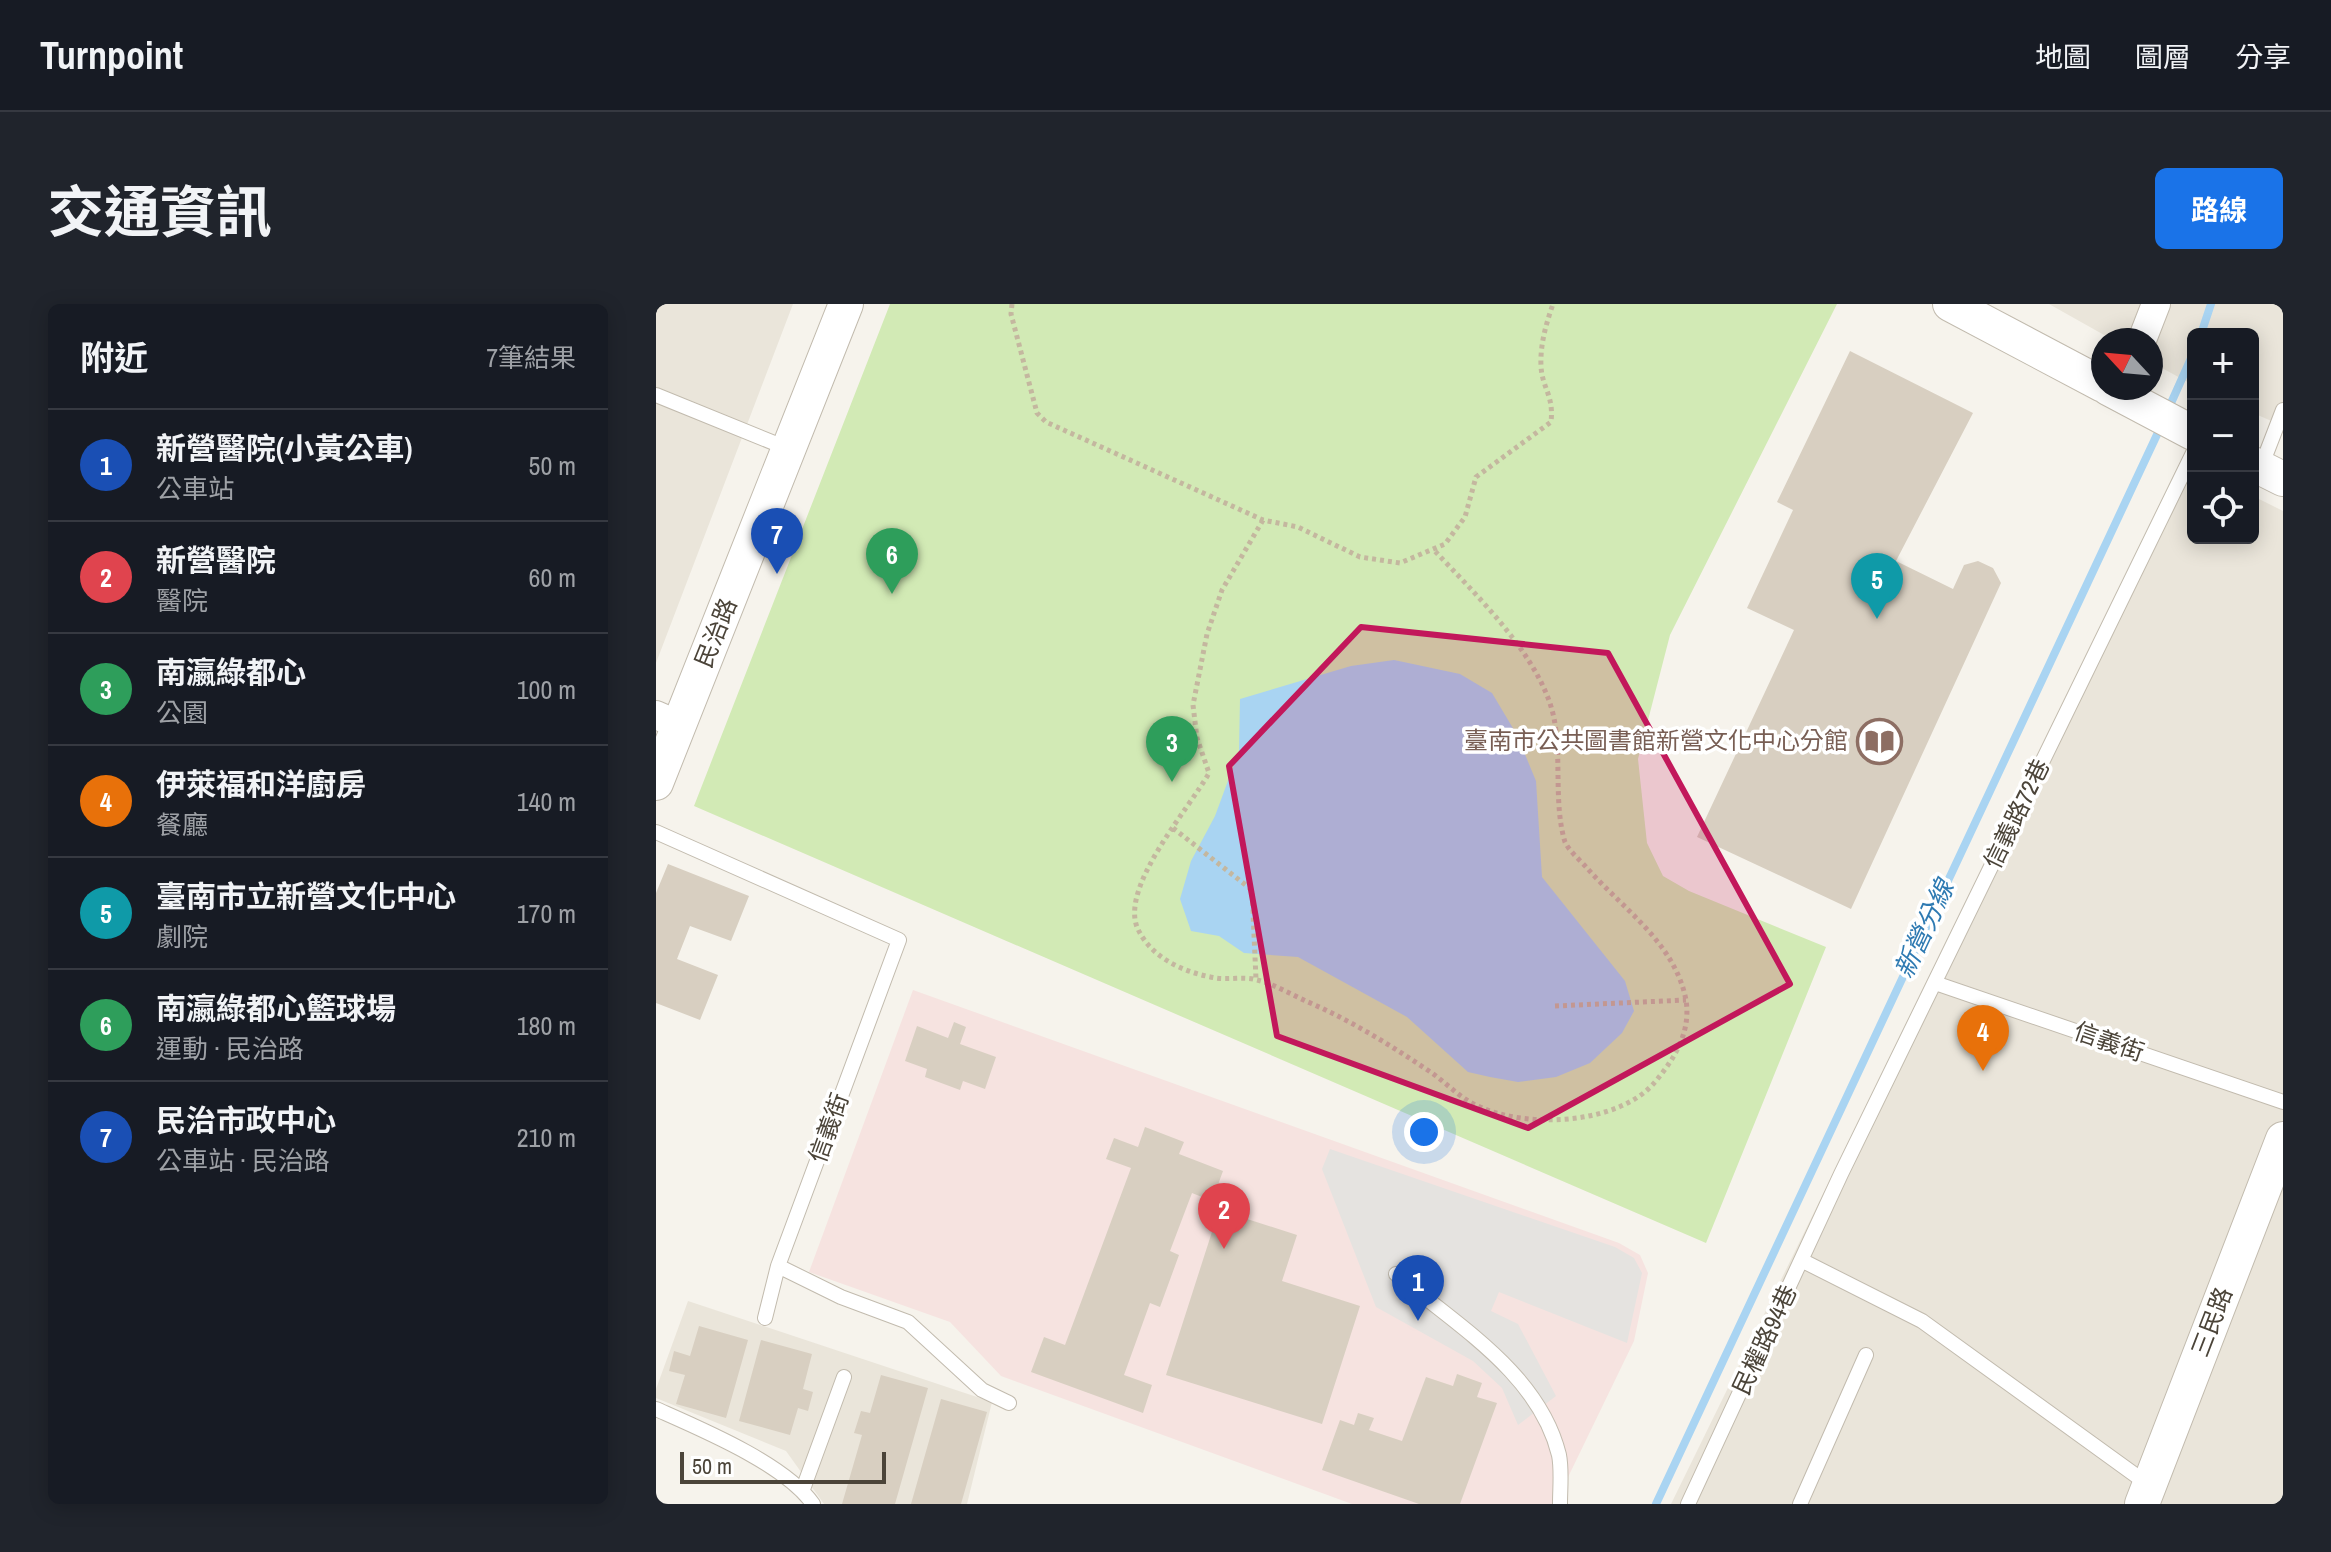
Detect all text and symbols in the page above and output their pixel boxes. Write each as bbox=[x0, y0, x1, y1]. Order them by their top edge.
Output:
text: Turnpoint bbox=[40, 30, 183, 81]
text: 地圖 bbox=[2035, 38, 2091, 76]
text: 圖層 bbox=[2135, 38, 2191, 76]
text: 分享 bbox=[2235, 38, 2291, 76]
button: 路線 bbox=[2155, 168, 2283, 249]
text: 交通資訊 bbox=[48, 174, 272, 249]
north arrow bbox=[2091, 328, 2163, 400]
map controls bbox=[2187, 328, 2259, 544]
button: + bbox=[2187, 328, 2259, 400]
text: 附近 bbox=[80, 335, 148, 381]
text: 7筆結果 bbox=[486, 340, 576, 375]
button: − bbox=[2187, 400, 2259, 472]
text: 新營醫院(小黃公車) bbox=[156, 428, 412, 468]
text: 1 bbox=[100, 448, 112, 483]
text: 50 m bbox=[529, 448, 576, 483]
text: 公車站 bbox=[156, 471, 234, 506]
button: locate bbox=[2187, 472, 2259, 544]
pin: 7 bbox=[751, 508, 803, 574]
pin: 6 bbox=[866, 528, 918, 594]
text: 新營醫院 bbox=[156, 540, 276, 580]
pin: 5 bbox=[1851, 553, 1903, 619]
text: 2 bbox=[100, 560, 112, 595]
text: 60 m bbox=[529, 560, 576, 595]
text: 醫院 bbox=[156, 583, 208, 618]
street label: 民治路 bbox=[687, 593, 743, 672]
text: 南瀛綠都心 bbox=[156, 652, 306, 692]
text: 3 bbox=[100, 672, 112, 707]
text: 100 m bbox=[517, 672, 576, 707]
text: 公園 bbox=[156, 695, 208, 730]
pin: 3 bbox=[1146, 716, 1198, 782]
library icon: 臺南市公共圖書館新營文化中心分館 bbox=[1855, 717, 1903, 765]
place label: 臺南市公共圖書館新營文化中心分館 bbox=[1464, 724, 1848, 756]
street label: 信義路72巷 bbox=[1976, 754, 2056, 874]
text: 伊萊福和洋廚房 bbox=[156, 764, 366, 804]
text: 4 bbox=[100, 784, 112, 819]
text: 140 m bbox=[517, 784, 576, 819]
text: 餐廳 bbox=[156, 807, 208, 842]
water label: 新營分線 bbox=[1886, 872, 1963, 983]
text: 臺南市立新營文化中心 bbox=[156, 876, 456, 916]
text: 5 bbox=[100, 896, 112, 931]
text: 170 m bbox=[517, 896, 576, 931]
text: 劇院 bbox=[156, 919, 208, 954]
text: 南瀛綠都心籃球場 bbox=[156, 988, 396, 1028]
pin: 4 bbox=[1957, 1005, 2009, 1071]
text: 6 bbox=[100, 1008, 112, 1043]
text: 180 m bbox=[517, 1008, 576, 1043]
street label: 信義街 bbox=[2070, 1014, 2149, 1068]
text: 運動 · 民治路 bbox=[156, 1031, 304, 1066]
street label: 信義街 bbox=[801, 1088, 855, 1167]
text: 民治市政中心 bbox=[156, 1100, 336, 1140]
your location bbox=[1404, 1112, 1444, 1152]
text: 7 bbox=[100, 1120, 112, 1155]
text: 210 m bbox=[517, 1120, 576, 1155]
text: 公車站 · 民治路 bbox=[156, 1143, 330, 1178]
pin: 2 bbox=[1198, 1183, 1250, 1249]
pin: 1 bbox=[1392, 1255, 1444, 1321]
street label: 民權路94巷 bbox=[1725, 1279, 1804, 1400]
street label: 三民路 bbox=[2183, 1282, 2239, 1361]
scale bar bbox=[680, 1448, 886, 1484]
text: 50 m bbox=[692, 1451, 732, 1481]

